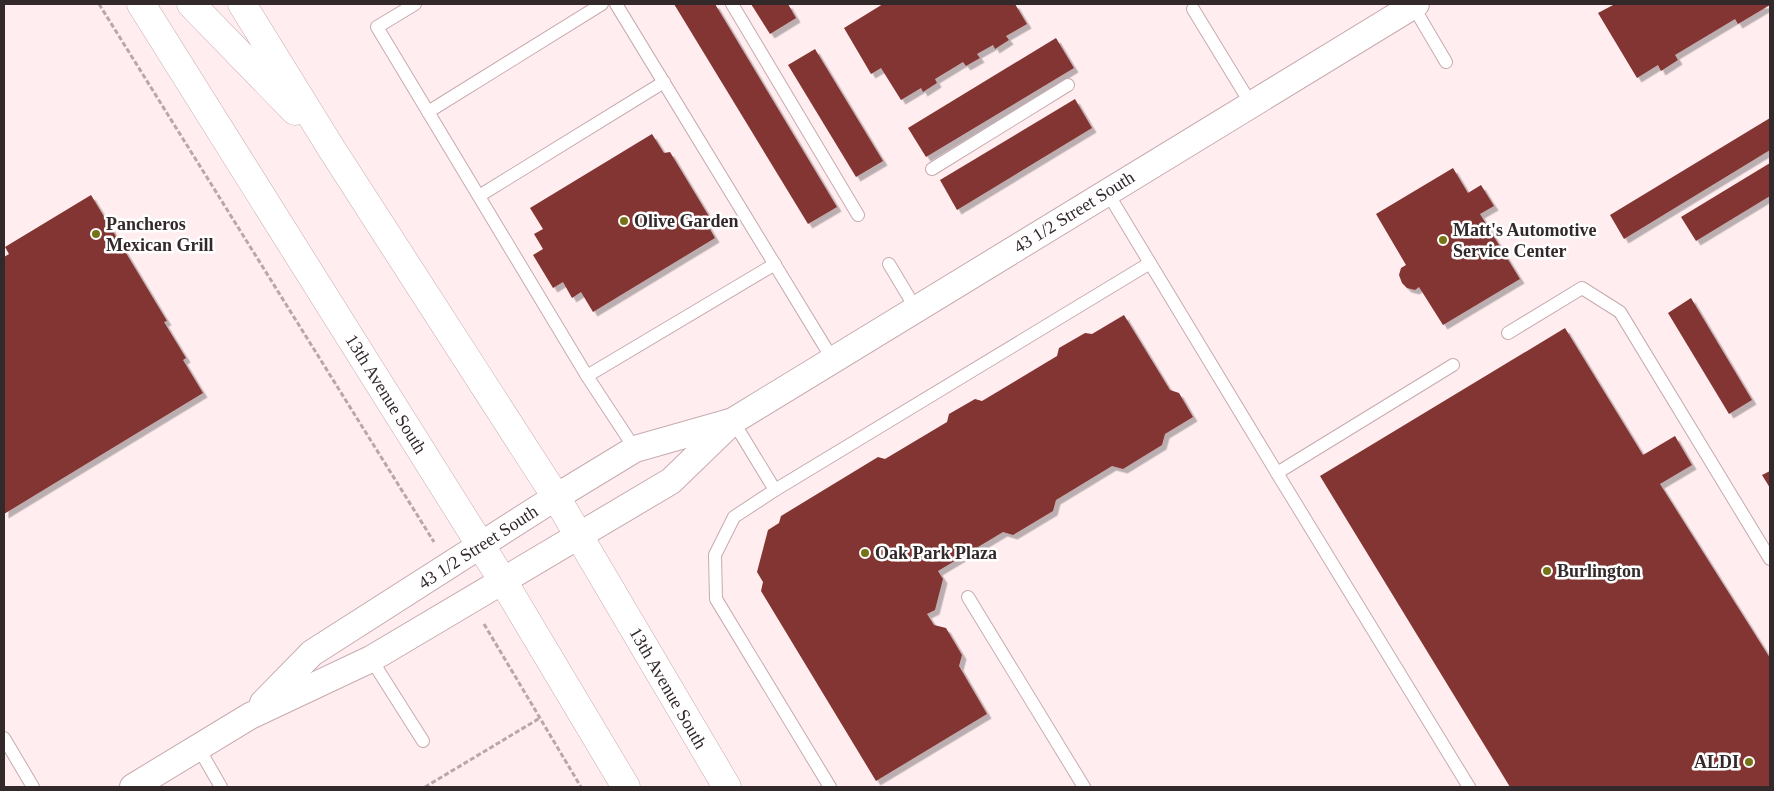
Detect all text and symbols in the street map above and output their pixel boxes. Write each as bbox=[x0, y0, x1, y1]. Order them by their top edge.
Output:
street label: 43 1/2 Street South bbox=[1010, 167, 1138, 257]
place label: Olive Garden bbox=[634, 211, 739, 231]
place label: Pancheros Mexican Grill bbox=[106, 214, 213, 255]
marker: Olive Garden bbox=[618, 215, 630, 227]
place label: Matt's Automotive Service Center bbox=[1453, 220, 1596, 261]
marker: Pancheros Mexican Grill bbox=[90, 228, 102, 240]
marker: Matt's Automotive Service Center bbox=[1437, 234, 1449, 246]
street label: 13th Avenue South bbox=[341, 331, 431, 457]
street label: 43 1/2 Street South bbox=[414, 501, 542, 593]
place label: Oak Park Plaza bbox=[875, 543, 997, 563]
marker: Oak Park Plaza bbox=[859, 547, 871, 559]
place label: Burlington bbox=[1557, 561, 1641, 581]
marker: Burlington bbox=[1541, 565, 1553, 577]
street label: 13th Avenue South bbox=[625, 624, 711, 752]
place label: ALDI bbox=[1694, 752, 1739, 772]
marker: ALDI bbox=[1743, 756, 1755, 768]

